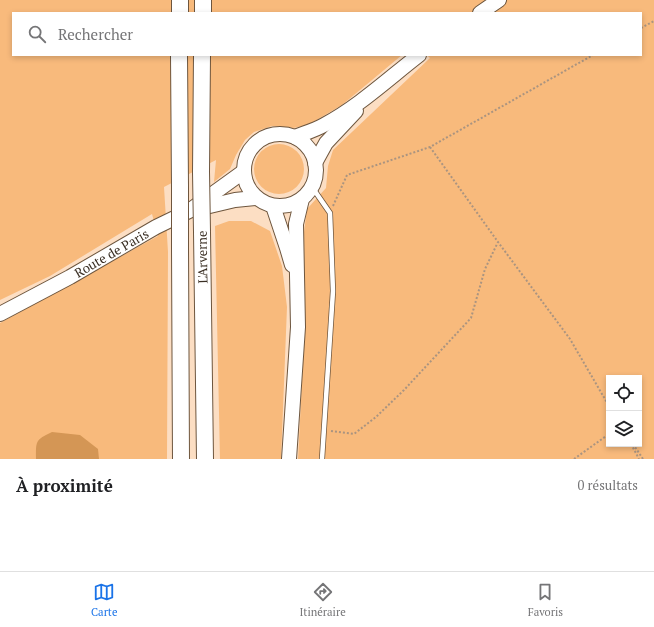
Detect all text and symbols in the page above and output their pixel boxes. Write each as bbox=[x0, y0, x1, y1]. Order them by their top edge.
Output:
search box bbox=[12, 12, 642, 56]
icon: search bbox=[26, 23, 48, 45]
text: Rechercher bbox=[58, 24, 133, 44]
street label: Route de Paris bbox=[71, 224, 152, 282]
street label: L'Arverne bbox=[193, 230, 211, 284]
map controls bbox=[606, 375, 642, 447]
button: locate bbox=[606, 375, 642, 411]
button: layers bbox=[606, 411, 642, 447]
text: À proximité bbox=[16, 474, 113, 497]
text: 0 résultats bbox=[578, 476, 638, 494]
tab: Carte bbox=[91, 581, 117, 619]
tab: Itinéraire bbox=[299, 581, 346, 619]
tab: Favoris bbox=[528, 581, 563, 619]

